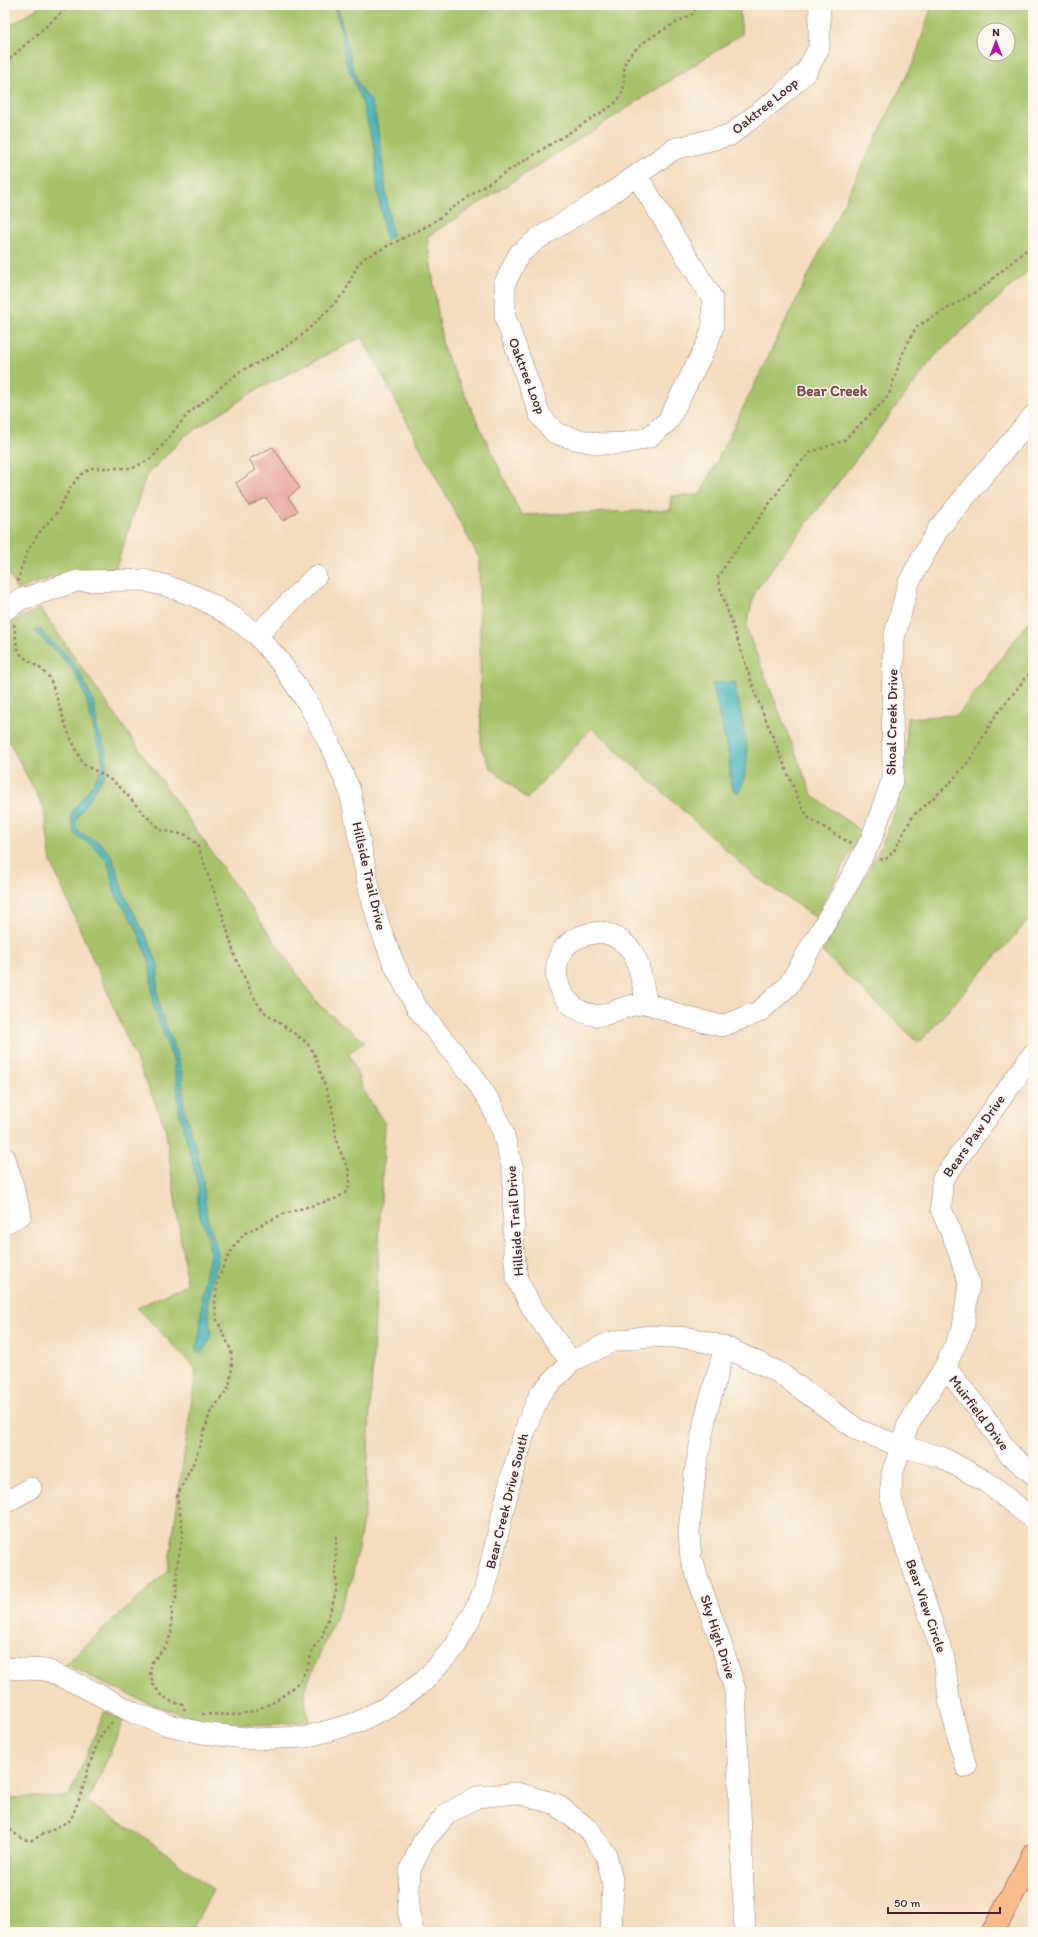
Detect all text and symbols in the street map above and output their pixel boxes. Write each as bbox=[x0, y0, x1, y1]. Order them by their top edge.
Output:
north arrow bbox=[976, 22, 1016, 62]
text: N bbox=[992, 26, 1000, 39]
street label: Oaktree Loop bbox=[728, 74, 802, 138]
street label: Oaktree Loop bbox=[505, 335, 549, 417]
district label: Bear Creek bbox=[797, 382, 868, 400]
street label: Shoal Creek Drive bbox=[883, 668, 901, 775]
street label: Hillside Trail Drive bbox=[348, 820, 390, 932]
street label: Bears Paw Drive bbox=[939, 1091, 1009, 1181]
street label: Hillside Trail Drive bbox=[503, 1165, 527, 1277]
street label: Muirfield Drive bbox=[945, 1372, 1013, 1454]
street label: Bear Creek Drive South bbox=[482, 1431, 532, 1571]
street label: Bear View Circle bbox=[902, 1557, 950, 1655]
street label: Sky High Drive bbox=[696, 1593, 740, 1681]
scale bar bbox=[888, 1889, 1000, 1915]
text: 50 m bbox=[894, 1896, 920, 1910]

